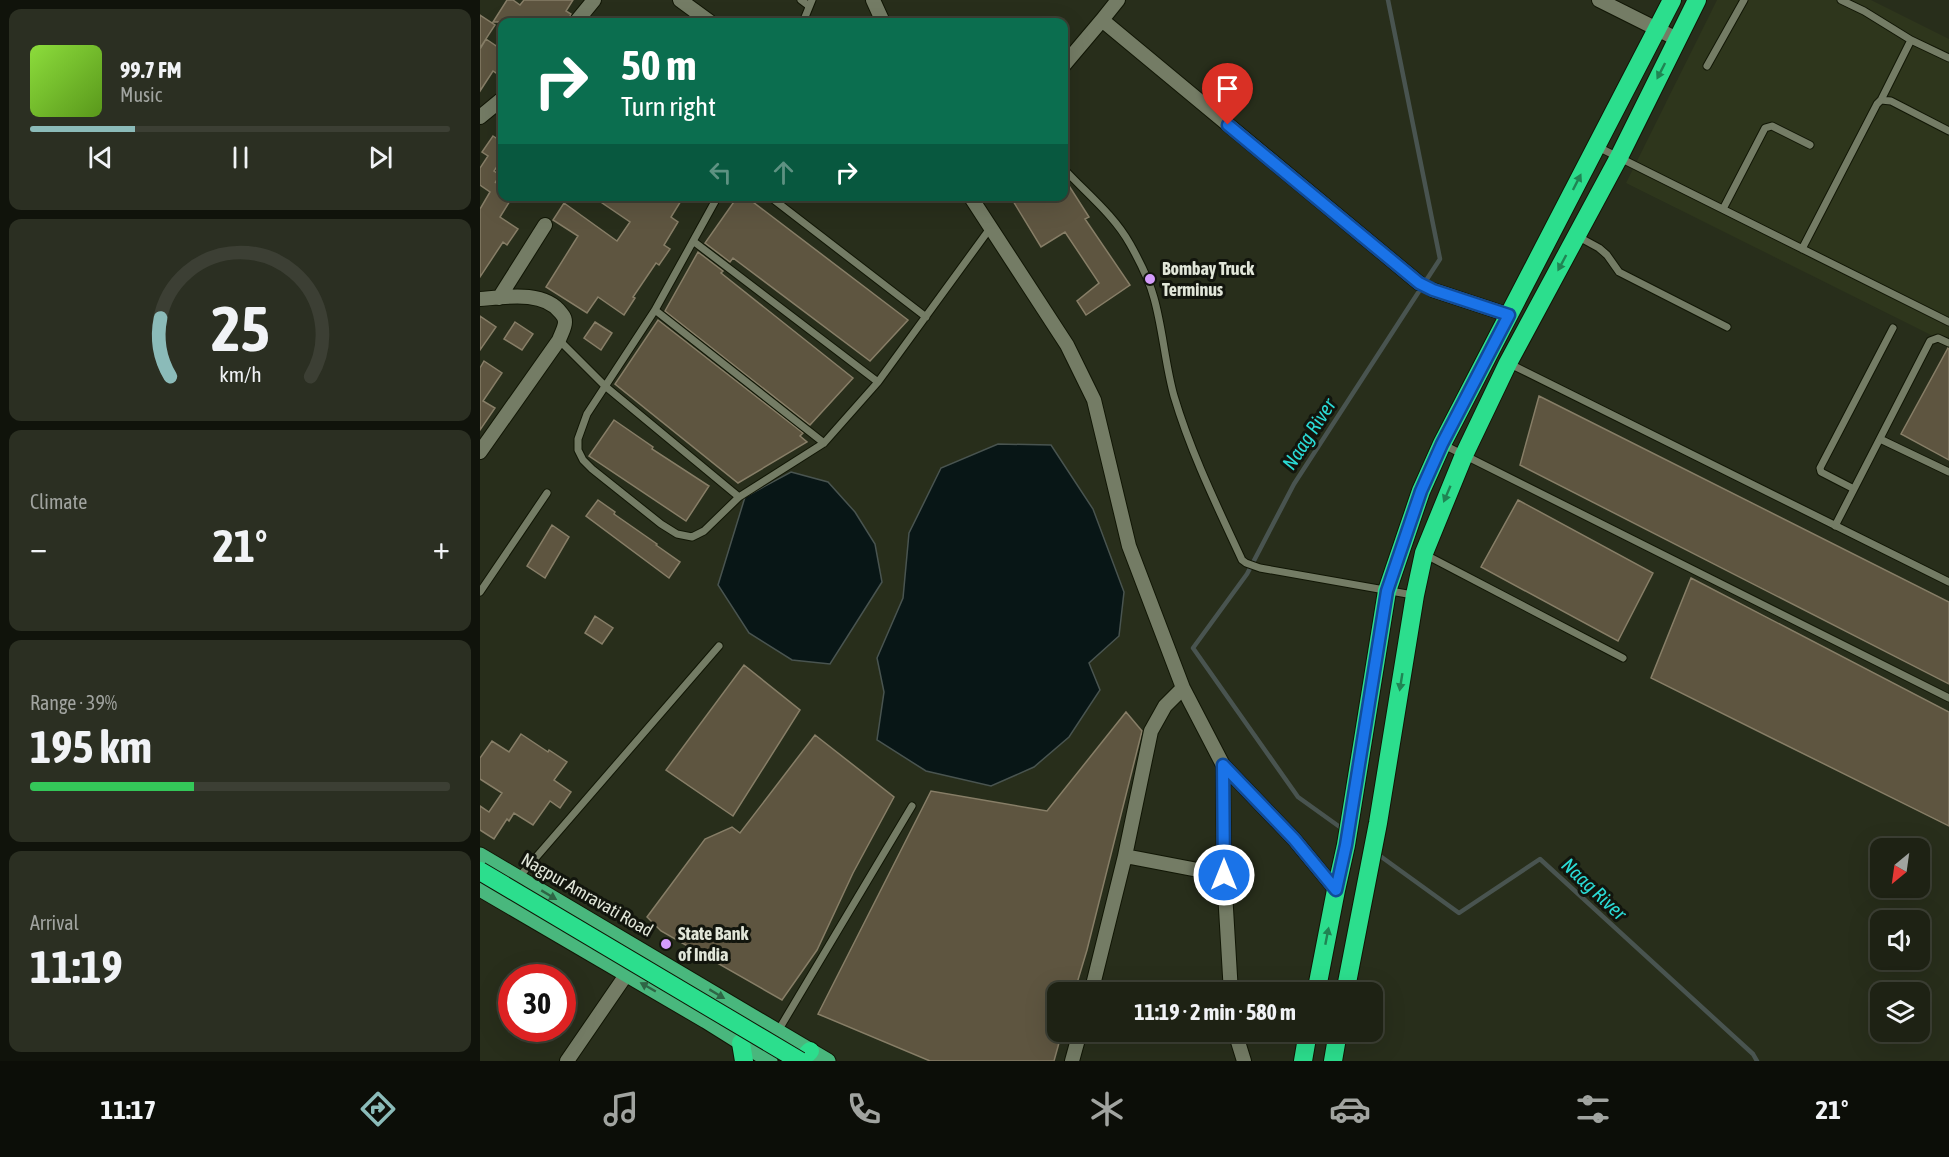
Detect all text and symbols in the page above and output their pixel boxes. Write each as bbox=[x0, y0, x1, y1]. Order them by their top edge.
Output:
text: 50 m bbox=[621, 41, 696, 89]
icon: right bbox=[522, 42, 600, 120]
text: 99.7 FM bbox=[120, 57, 182, 83]
pin bbox=[1202, 63, 1253, 125]
one-way arrow bbox=[1657, 63, 1666, 80]
icon: arrive bbox=[1211, 72, 1244, 105]
text: Music bbox=[120, 83, 162, 106]
text: Turn right bbox=[621, 91, 716, 122]
icon: previous bbox=[84, 141, 117, 174]
icon: pause bbox=[224, 141, 257, 174]
icon: next bbox=[364, 141, 397, 174]
icon: left bbox=[704, 156, 737, 189]
icon: ahead bbox=[767, 156, 800, 189]
icon: right bbox=[830, 156, 863, 189]
one-way arrow bbox=[1572, 174, 1582, 191]
one-way arrow bbox=[1557, 255, 1567, 272]
place label: Bombay Truck Terminus bbox=[1162, 258, 1255, 300]
marker: Bombay Truck Terminus bbox=[1143, 272, 1157, 286]
text: 25 bbox=[211, 293, 269, 364]
text: km/h bbox=[219, 363, 261, 388]
water label: Naag River bbox=[1277, 393, 1341, 474]
one-way arrow bbox=[1442, 485, 1452, 503]
text: Climate bbox=[30, 490, 87, 513]
text: 21° bbox=[213, 520, 267, 572]
text: − bbox=[30, 528, 47, 566]
text: + bbox=[433, 528, 450, 566]
one-way arrow bbox=[1396, 673, 1405, 692]
text: Range · 39% bbox=[30, 691, 117, 714]
text: 195 km bbox=[30, 721, 152, 773]
north arrow bbox=[1870, 838, 1930, 898]
map controls bbox=[1870, 838, 1930, 1042]
position arrow bbox=[1192, 843, 1256, 907]
street label: Nagpur Amravati Road bbox=[518, 848, 657, 941]
water label: Naag River bbox=[1557, 853, 1632, 925]
one-way arrow bbox=[541, 890, 558, 900]
button: sound bbox=[1870, 910, 1930, 970]
text: Arrival bbox=[30, 911, 79, 934]
place label: State Bank of India bbox=[678, 923, 749, 965]
one-way arrow bbox=[1323, 926, 1332, 945]
marker: State Bank of India bbox=[659, 937, 673, 951]
text: 11:19 bbox=[30, 941, 123, 993]
speed limit sign: 30 bbox=[498, 964, 576, 1042]
button: layers bbox=[1870, 982, 1930, 1042]
one-way arrow bbox=[639, 983, 656, 993]
one-way arrow bbox=[709, 989, 725, 1000]
text: 11:19 · 2 min · 580 m bbox=[1134, 999, 1296, 1025]
icon: directions bbox=[357, 1088, 399, 1130]
icon: music bbox=[600, 1088, 642, 1130]
icon: phone bbox=[843, 1088, 885, 1130]
icon: climate bbox=[1086, 1088, 1128, 1130]
icon: car bbox=[1329, 1088, 1371, 1130]
icon: filters bbox=[1572, 1088, 1614, 1130]
text: 11:17 bbox=[101, 1094, 156, 1125]
text: 21° bbox=[1816, 1094, 1848, 1125]

